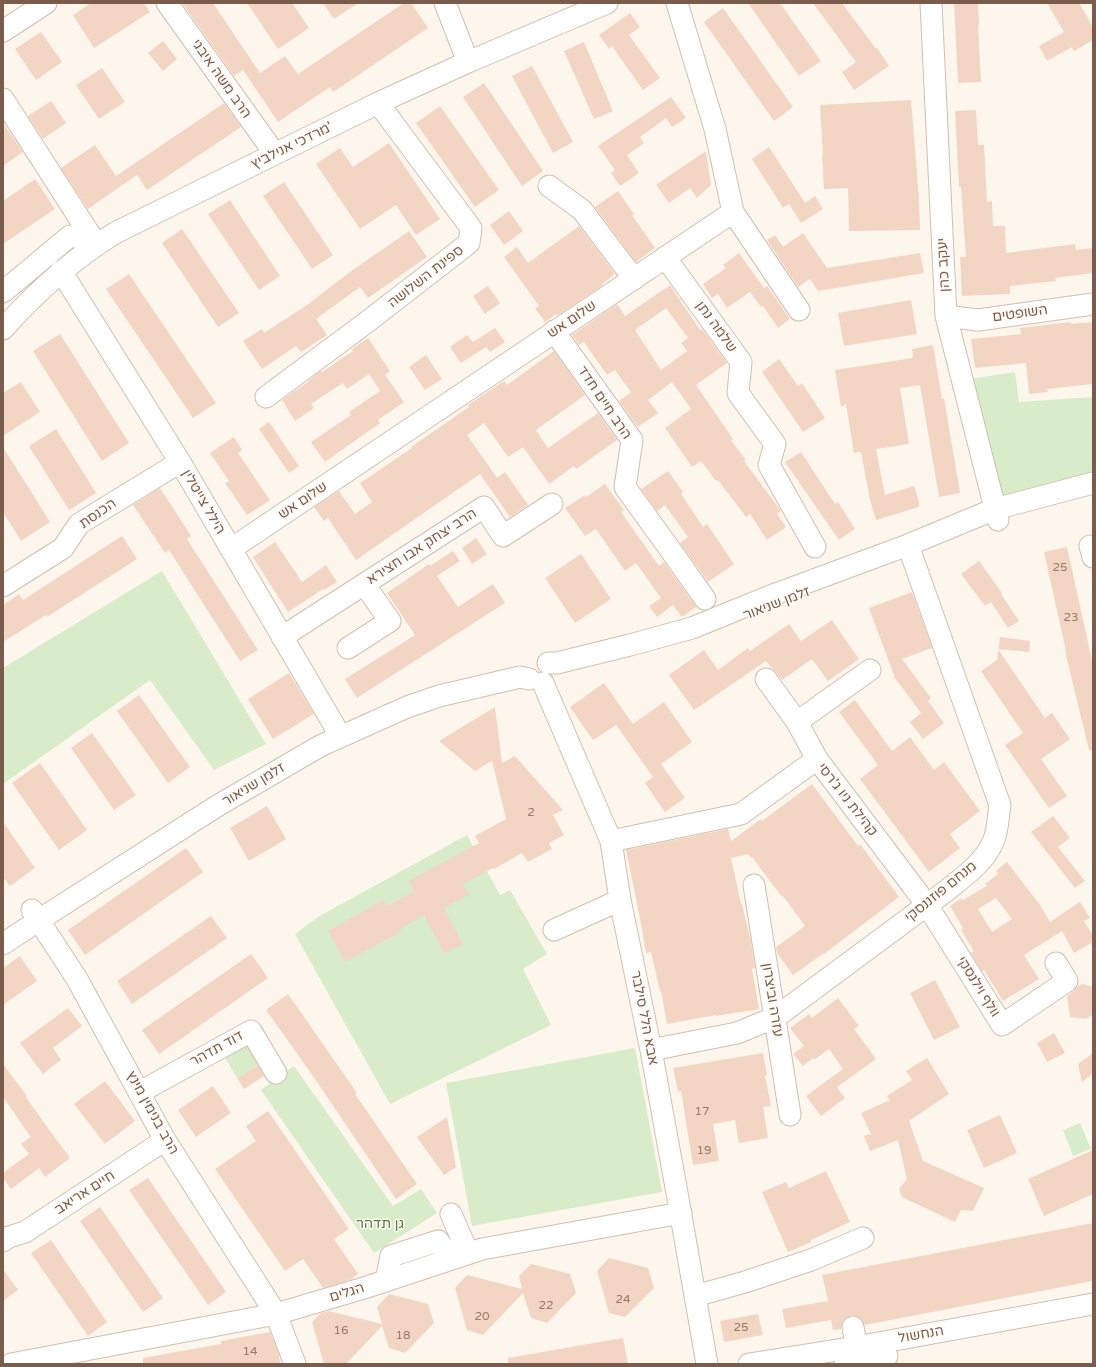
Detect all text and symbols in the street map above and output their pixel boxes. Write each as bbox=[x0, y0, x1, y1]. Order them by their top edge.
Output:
street label: הרב משה איבגי bbox=[188, 36, 254, 122]
street label: מרדכי אנילביץ' bbox=[248, 119, 336, 173]
street label: יעקב כהן bbox=[934, 238, 954, 292]
street label: ספינת השלושה bbox=[385, 242, 467, 312]
street label: שלום אש bbox=[544, 297, 600, 343]
street label: שלמה נתן bbox=[692, 298, 740, 356]
street label: השופטים bbox=[991, 302, 1049, 326]
street label: הרב חיים חדד bbox=[573, 363, 635, 443]
street label: הילל צייטלין bbox=[178, 467, 228, 537]
street label: שלום אש bbox=[275, 478, 331, 524]
street label: הכנסת bbox=[76, 495, 120, 533]
street label: הרב יצחק אבו חצירא bbox=[364, 505, 480, 589]
house number: 25 bbox=[1052, 561, 1068, 575]
street label: זלמן שניאור bbox=[741, 584, 813, 624]
house number: 23 bbox=[1063, 611, 1079, 625]
street label: זלמן שניאור bbox=[220, 760, 288, 810]
street label: קהילת ניו ג'רסי bbox=[813, 760, 881, 840]
house number: 2 bbox=[527, 806, 535, 820]
street label: מנחם פוזננסקי bbox=[902, 858, 980, 926]
street label: וולף וילנסקי bbox=[953, 954, 1003, 1020]
street label: עזרה וביצרון bbox=[758, 962, 786, 1038]
street label: אבא הלל סילבר bbox=[627, 969, 661, 1067]
street label: דוד תדהר bbox=[187, 1027, 247, 1071]
street label: הרב בנימין מינץ bbox=[122, 1068, 182, 1158]
house number: 17 bbox=[694, 1105, 710, 1119]
house number: 19 bbox=[696, 1144, 712, 1158]
street label: חיים אריאב bbox=[52, 1167, 118, 1219]
park label: גן תדהר bbox=[356, 1216, 404, 1232]
street label: הגלים bbox=[328, 1280, 366, 1306]
house number: 24 bbox=[615, 1293, 631, 1307]
house number: 22 bbox=[538, 1299, 554, 1313]
house number: 20 bbox=[474, 1310, 490, 1324]
house number: 25 bbox=[733, 1321, 749, 1335]
street label: הנחשול bbox=[897, 1323, 945, 1347]
house number: 16 bbox=[333, 1324, 349, 1338]
house number: 18 bbox=[395, 1329, 411, 1343]
house number: 14 bbox=[242, 1345, 258, 1359]

